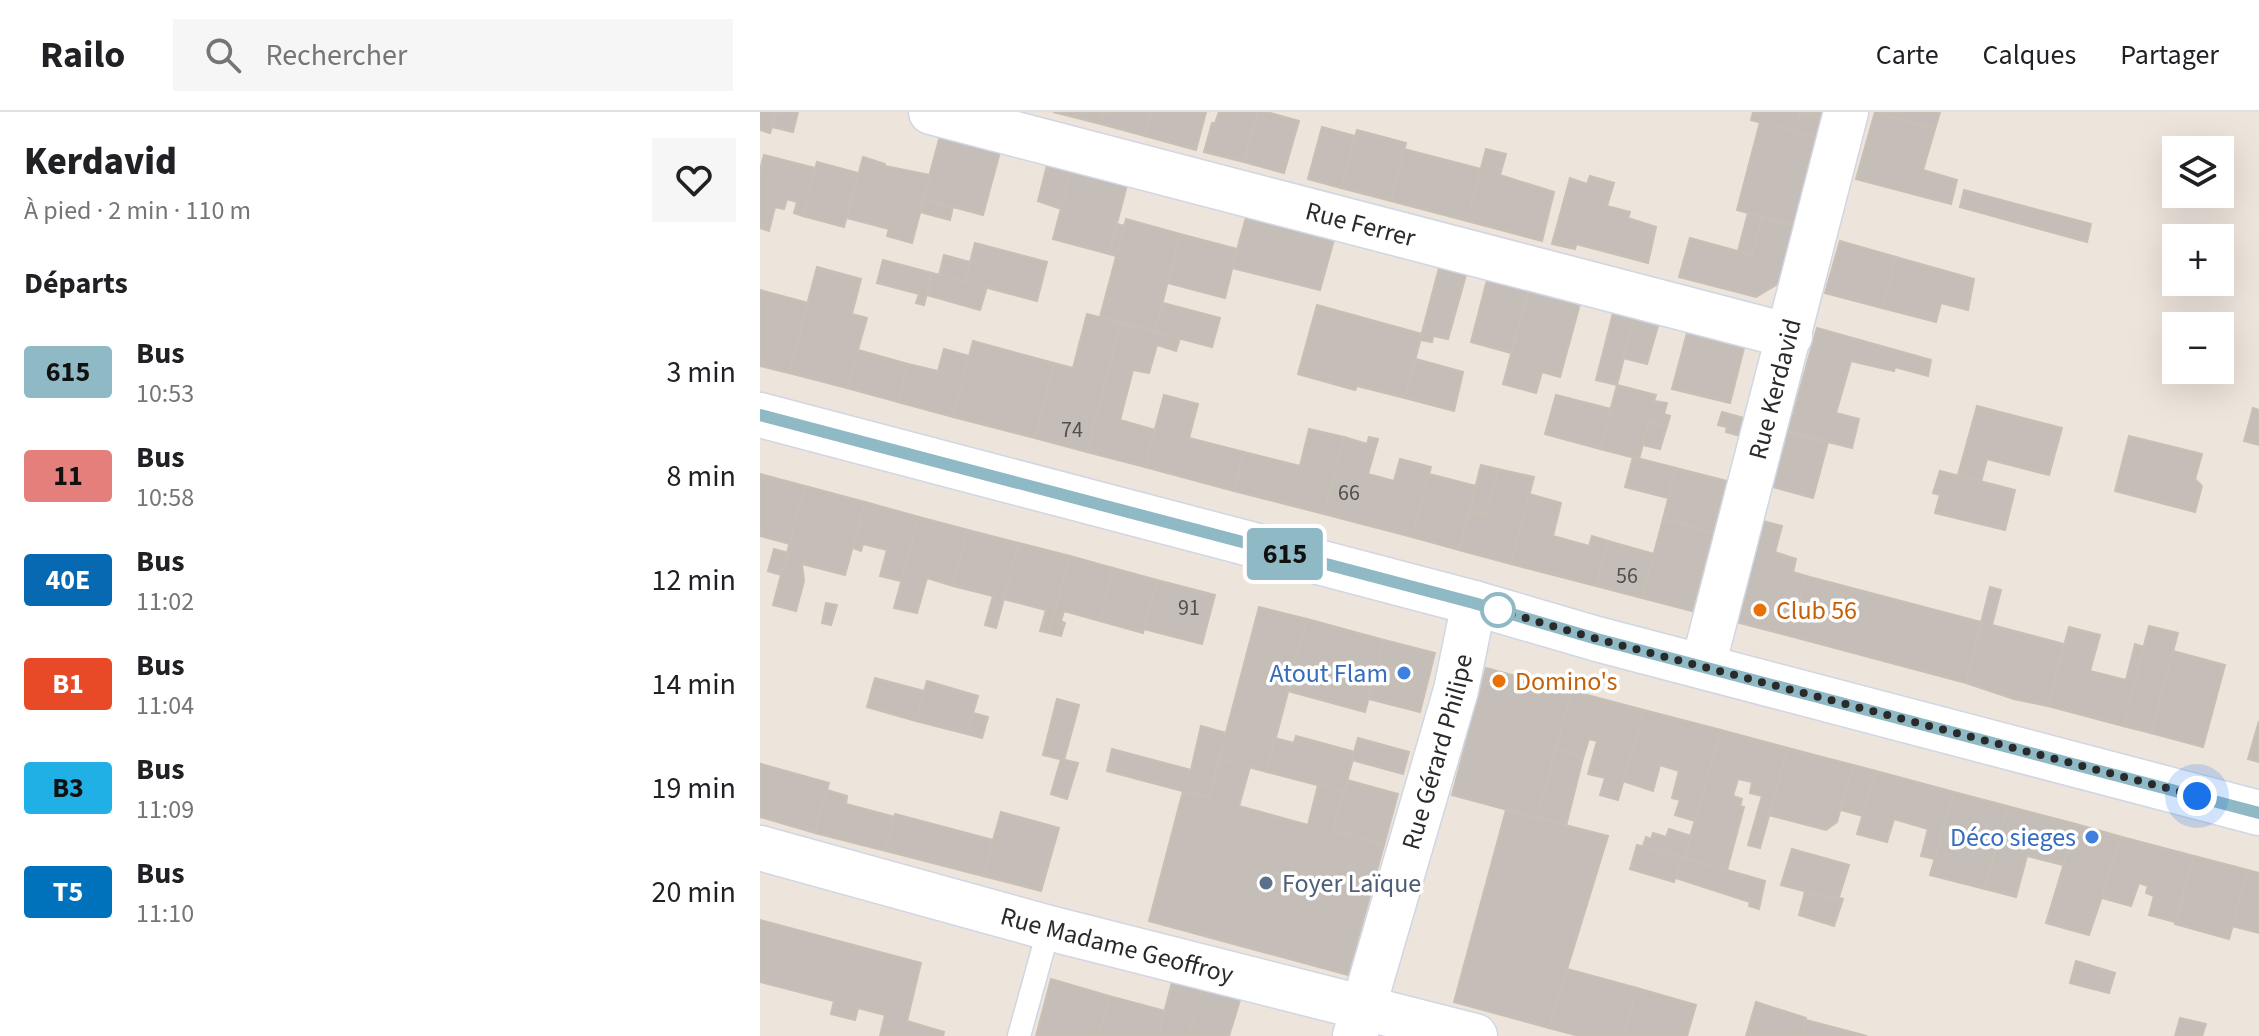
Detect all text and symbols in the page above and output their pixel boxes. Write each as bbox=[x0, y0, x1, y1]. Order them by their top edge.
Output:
search box bbox=[173, 19, 733, 91]
text: Railo bbox=[40, 28, 125, 82]
icon: search bbox=[201, 33, 245, 77]
text: Rechercher bbox=[265, 34, 407, 77]
text: Carte bbox=[1876, 35, 1939, 75]
text: Calques bbox=[1983, 35, 2076, 75]
text: Partager bbox=[2120, 35, 2219, 75]
text: Kerdavid bbox=[24, 135, 177, 189]
map controls bbox=[2162, 136, 2234, 384]
button: layers bbox=[2162, 136, 2234, 208]
button: heart bbox=[652, 138, 736, 222]
text: À pied · 2 min · 110 m bbox=[24, 192, 251, 229]
street label: Rue Ferrer bbox=[1302, 192, 1421, 256]
button: + bbox=[2162, 224, 2234, 296]
text: Départs bbox=[24, 262, 128, 305]
button: − bbox=[2162, 312, 2234, 384]
street label: Rue Kerdavid bbox=[1739, 315, 1810, 463]
text: Bus bbox=[136, 332, 184, 375]
text: 3 min bbox=[666, 351, 736, 394]
text: 615 bbox=[46, 352, 90, 392]
text: 10:53 bbox=[136, 375, 194, 412]
house number: 74 bbox=[1061, 414, 1083, 446]
text: Bus bbox=[136, 436, 184, 479]
text: 8 min bbox=[666, 455, 736, 498]
text: 11 bbox=[53, 456, 83, 496]
house number: 66 bbox=[1338, 477, 1360, 509]
text: 10:58 bbox=[136, 479, 194, 516]
line badge: 615 bbox=[1239, 528, 1331, 580]
text: 615 bbox=[1263, 534, 1307, 574]
text: Bus bbox=[136, 540, 184, 583]
text: 12 min bbox=[652, 559, 736, 602]
text: 40E bbox=[46, 560, 90, 600]
house number: 56 bbox=[1616, 560, 1638, 592]
text: 11:02 bbox=[136, 583, 194, 620]
house number: 91 bbox=[1178, 592, 1200, 624]
place label: Club 56 bbox=[1776, 592, 1857, 629]
unlabelled marker bbox=[1481, 593, 1515, 627]
marker: Club 56 bbox=[1751, 601, 1769, 619]
text: Bus bbox=[136, 644, 184, 687]
street label: Rue Gérard Philipe bbox=[1392, 651, 1481, 854]
place label: Atout Flam bbox=[1269, 655, 1388, 692]
text: 14 min bbox=[652, 663, 736, 706]
place label: Domino's bbox=[1515, 663, 1618, 700]
text: B1 bbox=[52, 664, 84, 704]
marker: Atout Flam bbox=[1395, 664, 1413, 682]
marker: Domino's bbox=[1490, 672, 1508, 690]
text: 11:04 bbox=[136, 687, 194, 724]
text: Bus bbox=[136, 748, 184, 791]
text: 19 min bbox=[652, 767, 736, 810]
text: B3 bbox=[52, 768, 84, 808]
your location bbox=[2177, 776, 2217, 816]
text: 11:09 bbox=[136, 791, 194, 828]
place label: Déco sieges bbox=[1950, 819, 2076, 856]
marker: Déco sieges bbox=[2083, 828, 2101, 846]
text: Bus bbox=[136, 852, 184, 895]
place label: Foyer Laïque bbox=[1282, 865, 1421, 902]
text: 20 min bbox=[652, 871, 736, 914]
text: T5 bbox=[53, 872, 83, 912]
marker: Foyer Laïque bbox=[1257, 874, 1275, 892]
text: 11:10 bbox=[136, 895, 194, 932]
street label: Rue Madame Geoffroy bbox=[996, 897, 1237, 993]

